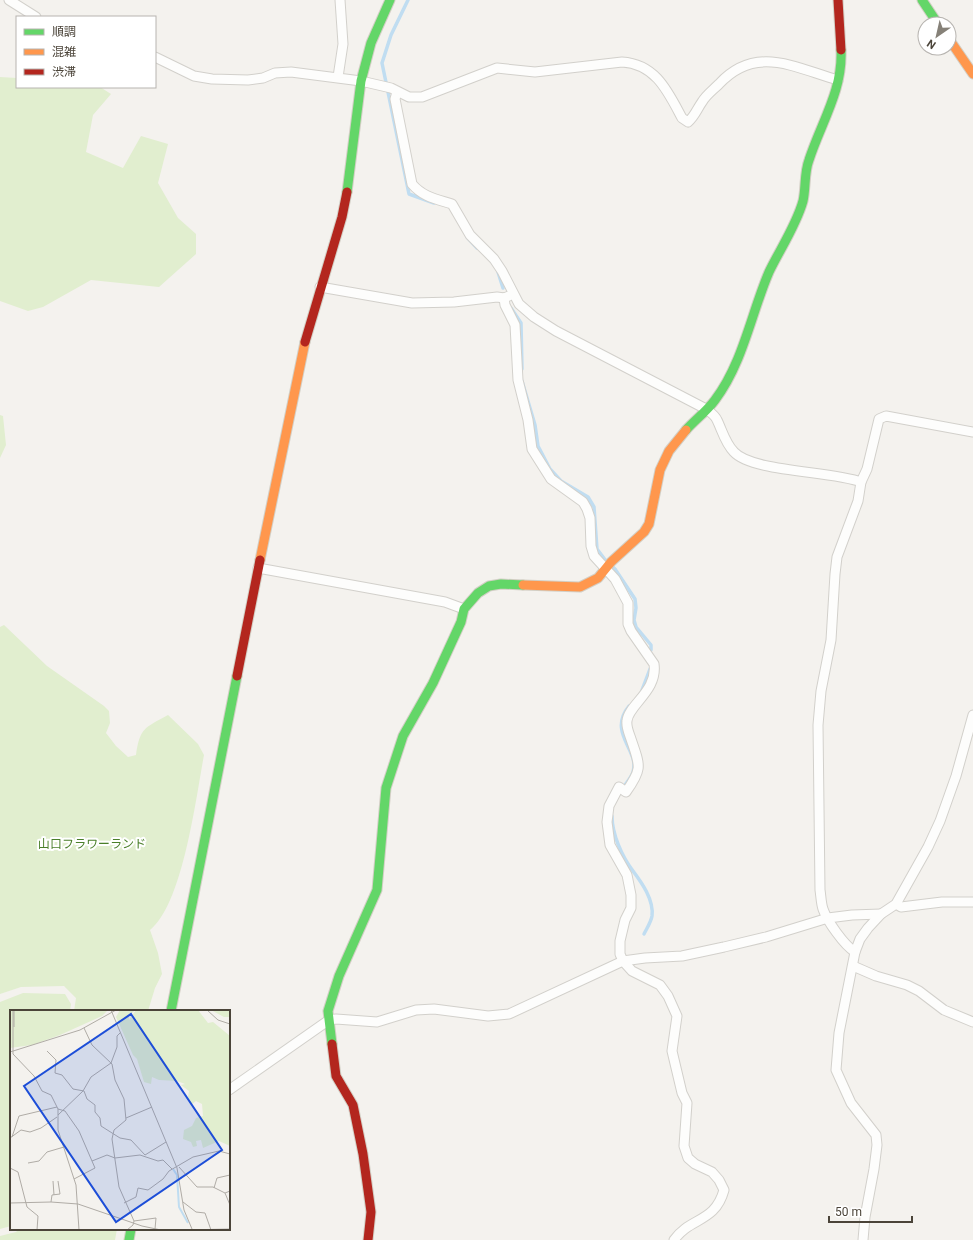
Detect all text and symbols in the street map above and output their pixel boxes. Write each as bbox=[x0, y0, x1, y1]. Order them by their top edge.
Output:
legend bbox=[16, 16, 156, 88]
north arrow bbox=[917, 16, 957, 56]
text: 順調 bbox=[52, 25, 76, 39]
text: N bbox=[925, 36, 939, 51]
text: 混雑 bbox=[52, 45, 76, 59]
text: 渋滞 bbox=[52, 65, 76, 79]
park label: 山口フラワーランド bbox=[38, 837, 146, 851]
inset map bbox=[10, 1010, 230, 1230]
scale bar bbox=[829, 1198, 912, 1224]
text: 50 m bbox=[835, 1205, 862, 1219]

